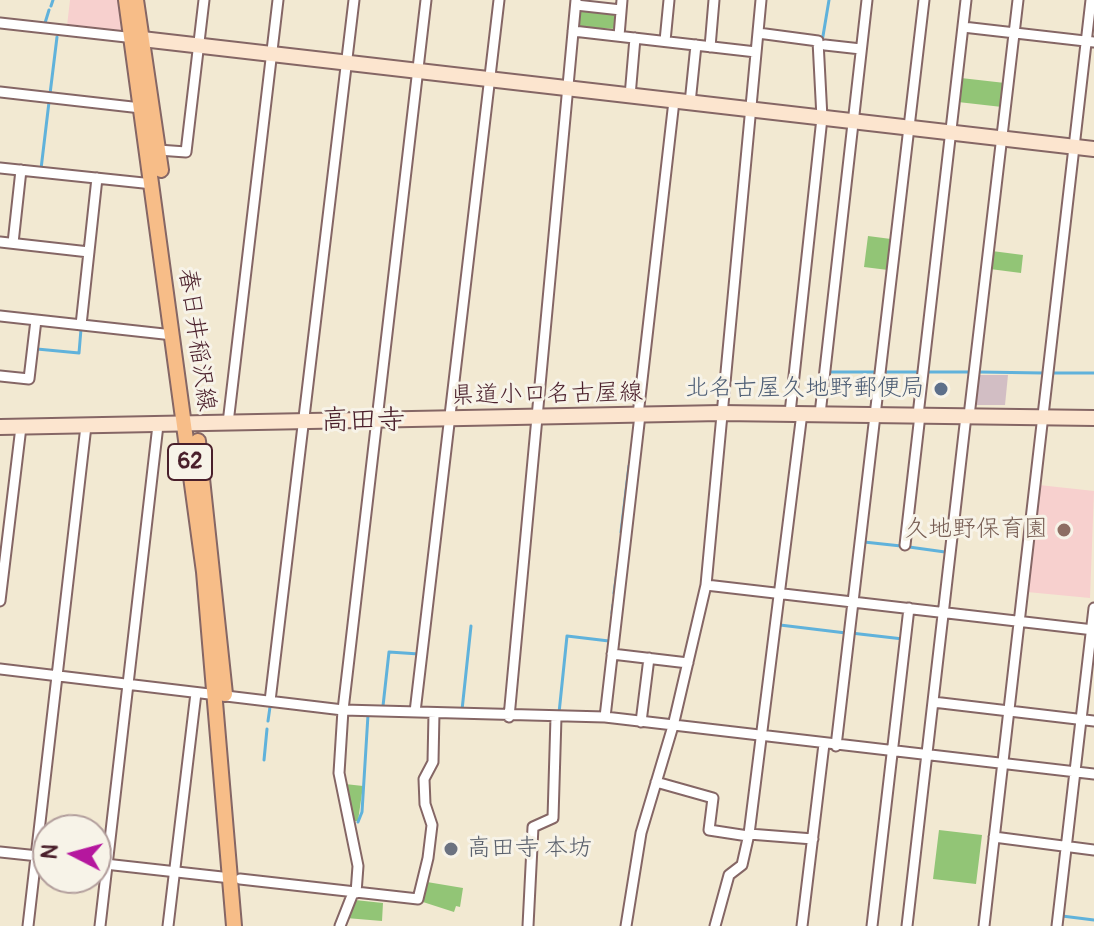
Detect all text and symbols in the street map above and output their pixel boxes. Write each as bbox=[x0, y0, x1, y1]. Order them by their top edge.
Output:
street label: 春日井稲沢線 bbox=[172, 267, 220, 413]
place label: 北名古屋久地野郵便局 bbox=[685, 375, 925, 403]
street label: 県道小口名古屋線 bbox=[451, 379, 643, 411]
marker: 北名古屋久地野郵便局 bbox=[932, 380, 950, 398]
district label: 高田寺 bbox=[321, 405, 405, 439]
road number: 62 bbox=[168, 444, 212, 480]
place label: 久地野保育園 bbox=[904, 516, 1048, 544]
marker: 久地野保育園 bbox=[1055, 521, 1073, 539]
north arrow bbox=[32, 814, 112, 894]
place label: 高田寺 本坊 bbox=[467, 835, 592, 863]
marker: 高田寺 本坊 bbox=[442, 840, 460, 858]
text: N bbox=[35, 843, 65, 861]

